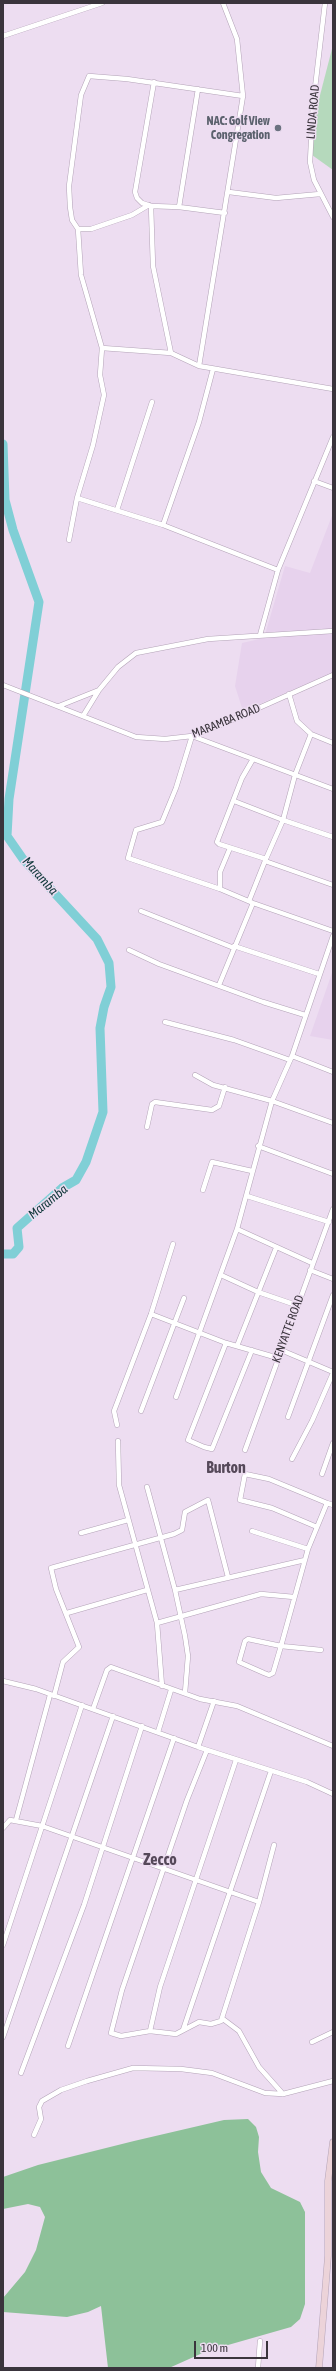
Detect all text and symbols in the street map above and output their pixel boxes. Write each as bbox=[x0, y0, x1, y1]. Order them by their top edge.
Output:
street label: LINDA ROAD bbox=[303, 84, 323, 140]
place label: NAC: Golf View Congregation bbox=[207, 114, 270, 142]
marker: NAC: Golf View Congregation bbox=[273, 123, 283, 133]
street label: MARAMBA ROAD bbox=[190, 701, 262, 741]
water label: Maramba bbox=[19, 854, 61, 898]
water label: Maramba bbox=[25, 1182, 71, 1222]
street label: KENYATTE ROAD bbox=[269, 1293, 307, 1365]
district label: Burton bbox=[206, 1458, 246, 1478]
district label: Zecco bbox=[143, 1850, 177, 1870]
scale bar bbox=[196, 2333, 270, 2359]
text: 100 m bbox=[201, 2341, 228, 2355]

